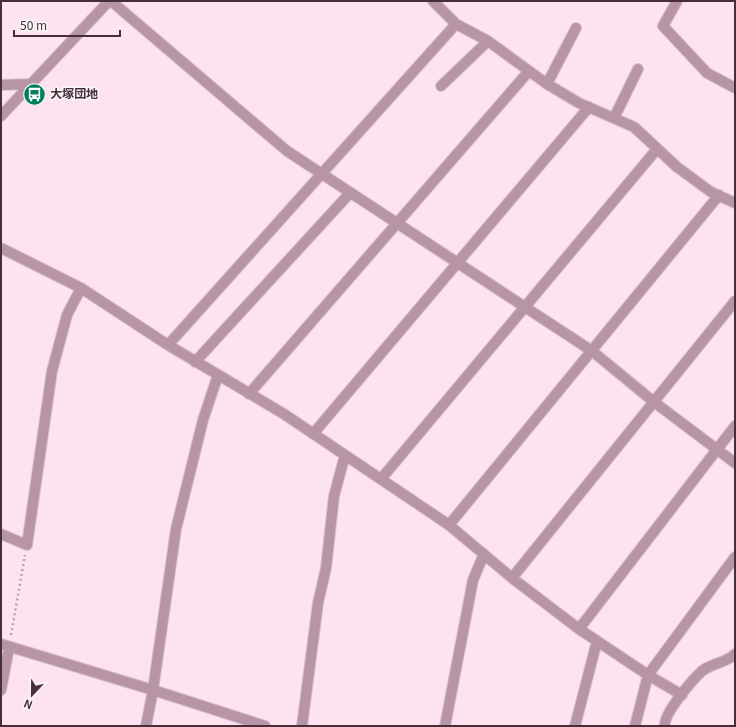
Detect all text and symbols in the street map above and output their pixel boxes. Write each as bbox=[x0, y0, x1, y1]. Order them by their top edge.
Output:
scale bar bbox=[14, 12, 120, 38]
text: 50 m bbox=[20, 16, 47, 33]
bus stop icon: 大塚団地 bbox=[21, 81, 47, 107]
place label: 大塚団地 bbox=[50, 84, 98, 101]
north arrow bbox=[12, 675, 52, 715]
text: N bbox=[21, 696, 35, 714]

